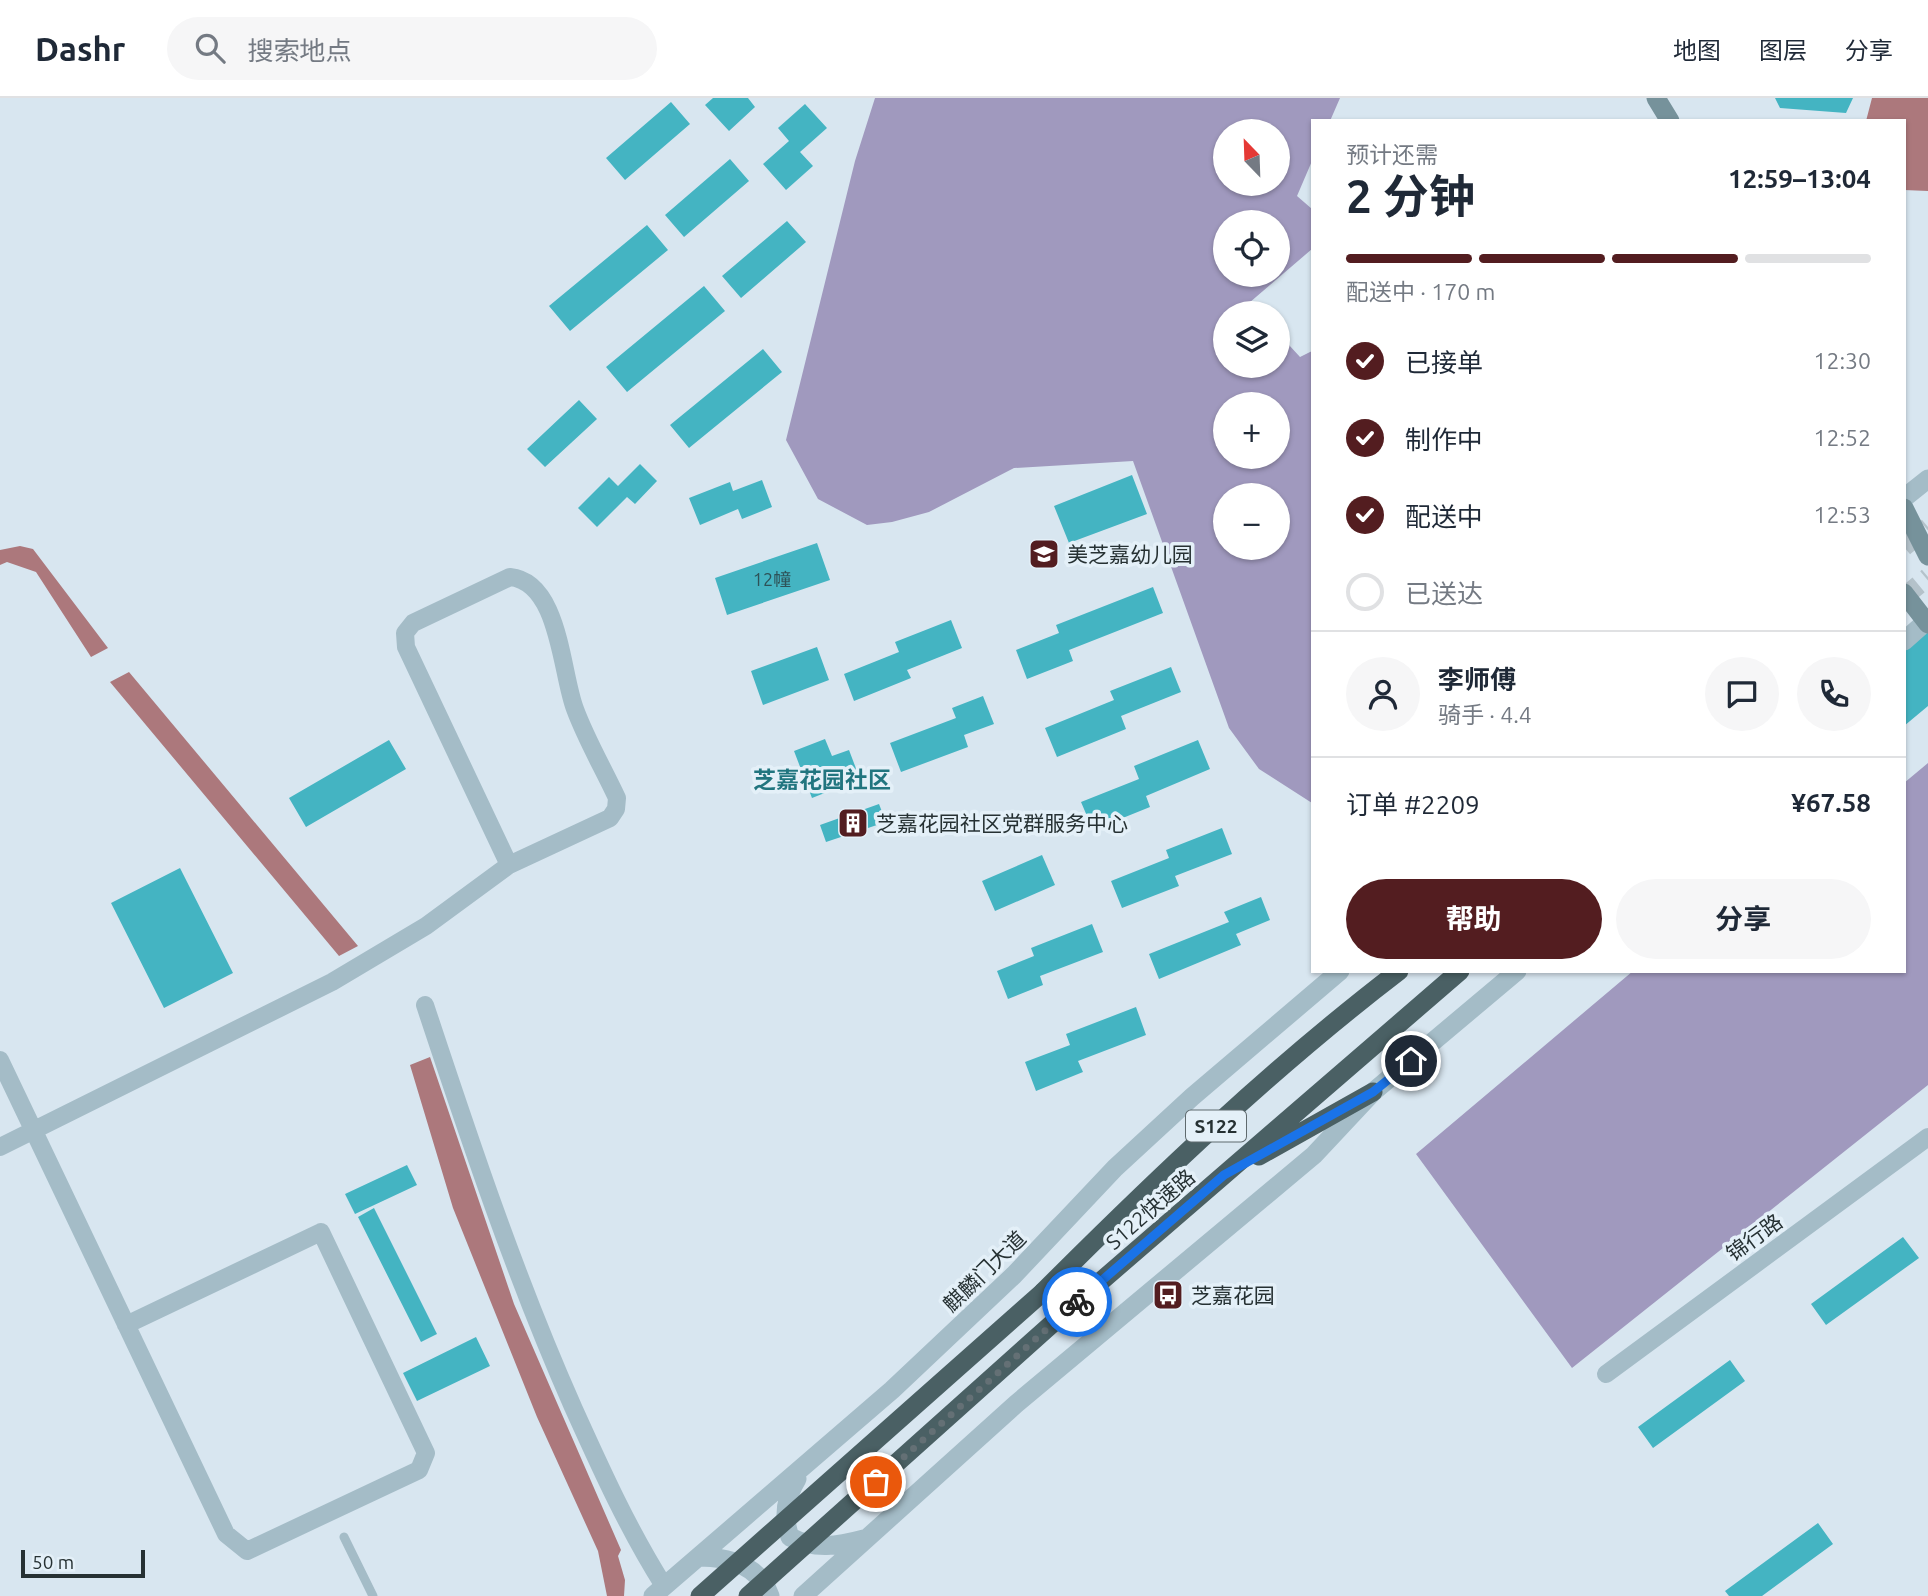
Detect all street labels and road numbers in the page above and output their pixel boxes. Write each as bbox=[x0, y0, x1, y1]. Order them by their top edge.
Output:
road number: S122 bbox=[1186, 1110, 1246, 1142]
street label: S122快速路 bbox=[1101, 1164, 1199, 1254]
street label: 锦行路 bbox=[1721, 1209, 1787, 1265]
street label: 麒麟门大道 bbox=[938, 1226, 1030, 1316]

